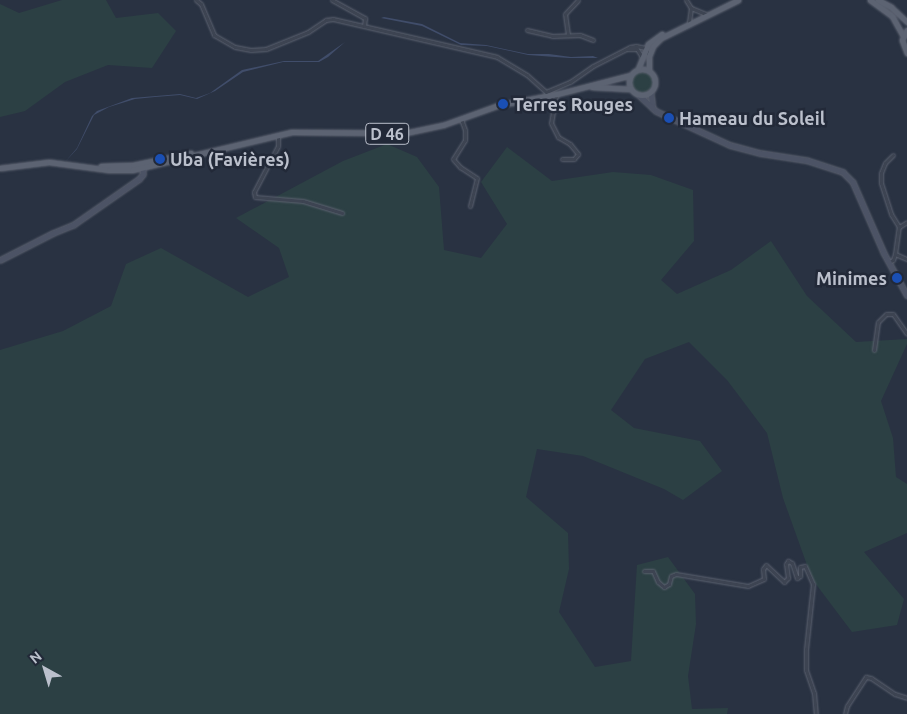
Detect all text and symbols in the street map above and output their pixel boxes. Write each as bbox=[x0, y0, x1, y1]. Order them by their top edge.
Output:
place label: Terres Rouges bbox=[513, 93, 633, 115]
marker: Terres Rouges bbox=[497, 98, 509, 110]
place label: Hameau du Soleil bbox=[679, 107, 825, 129]
marker: Hameau du Soleil bbox=[663, 112, 675, 124]
road number: D 46 bbox=[364, 120, 410, 148]
place label: Uba (Favières) bbox=[170, 148, 290, 170]
marker: Uba (Favières) bbox=[154, 153, 166, 165]
place label: Minimes bbox=[816, 267, 887, 289]
marker: Minimes bbox=[891, 272, 903, 284]
north arrow bbox=[20, 644, 70, 694]
text: N bbox=[26, 648, 45, 667]

